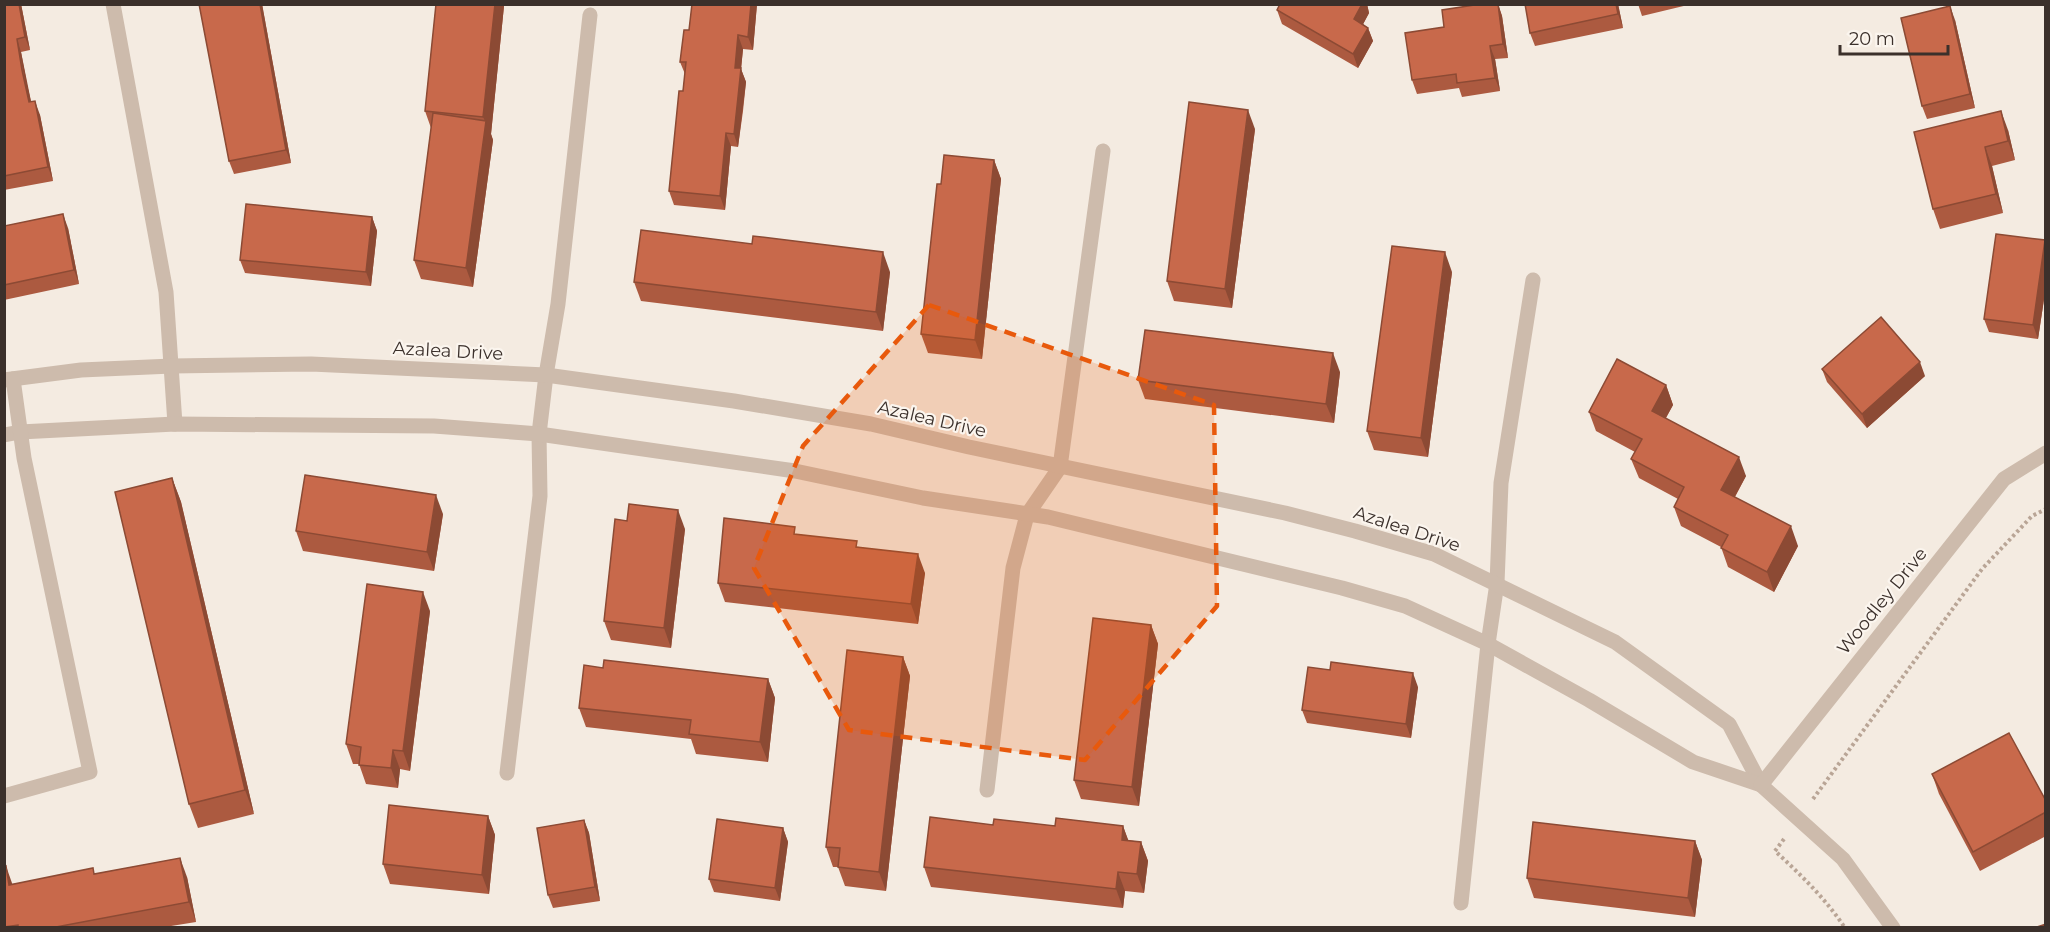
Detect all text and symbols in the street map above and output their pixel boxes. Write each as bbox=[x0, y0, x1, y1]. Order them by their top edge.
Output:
scale bar bbox=[1840, 18, 1948, 56]
text: 20 m bbox=[1849, 28, 1895, 50]
street label: Azalea Drive bbox=[392, 337, 504, 365]
street label: Azalea Drive bbox=[876, 396, 989, 442]
street label: Azalea Drive bbox=[1351, 501, 1463, 557]
street label: Woodley Drive bbox=[1832, 543, 1932, 659]

